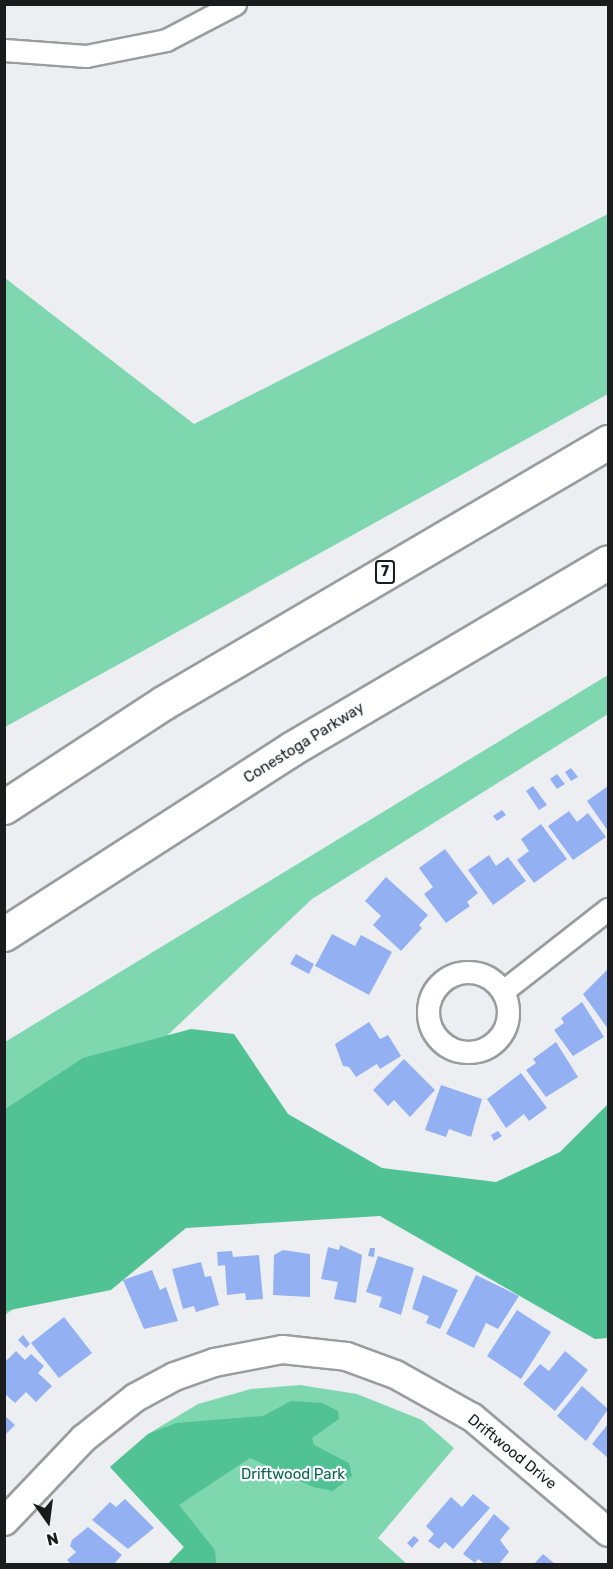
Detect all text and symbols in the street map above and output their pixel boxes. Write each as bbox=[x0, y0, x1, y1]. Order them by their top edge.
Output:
road number: 7 bbox=[374, 561, 396, 583]
street label: Conestoga Parkway bbox=[240, 699, 368, 787]
street label: Driftwood Drive bbox=[464, 1411, 560, 1493]
park label: Driftwood Park bbox=[241, 1466, 345, 1484]
north arrow bbox=[18, 1491, 78, 1551]
text: N bbox=[45, 1528, 60, 1550]

